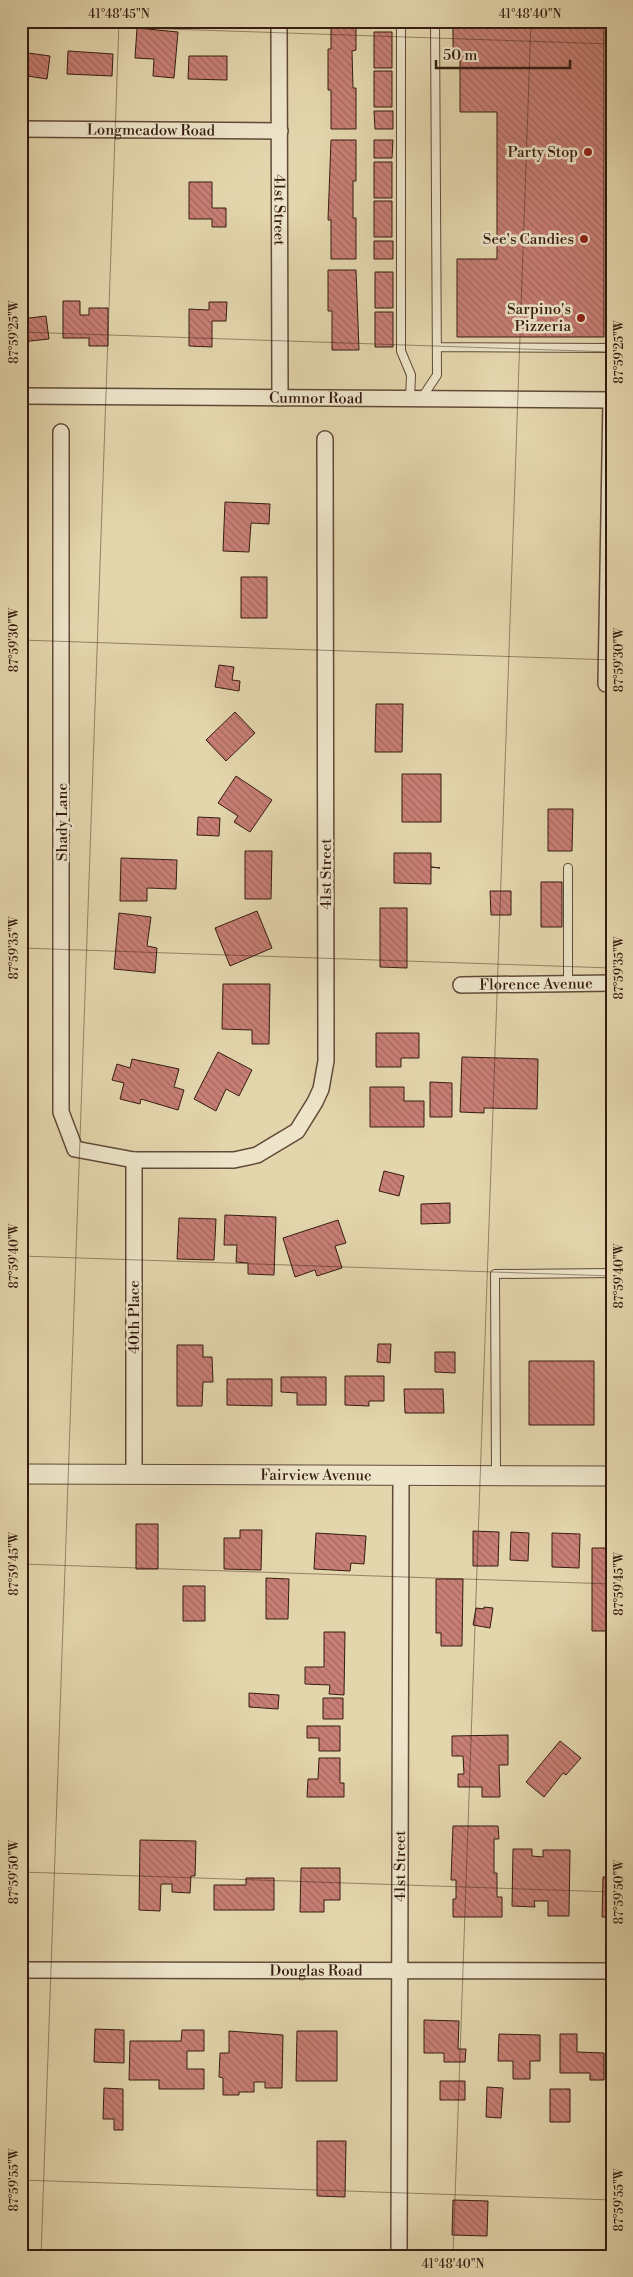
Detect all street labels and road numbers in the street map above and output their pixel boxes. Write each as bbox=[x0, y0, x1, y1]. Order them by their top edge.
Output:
street label: Longmeadow Road bbox=[87, 121, 216, 141]
street label: 41st Street bbox=[269, 174, 289, 246]
street label: Cumnor Road bbox=[269, 389, 363, 408]
street label: Shady Lane bbox=[53, 783, 72, 861]
street label: 41st Street bbox=[317, 838, 336, 910]
street label: Florence Avenue bbox=[479, 974, 593, 995]
street label: 40th Place bbox=[125, 1280, 144, 1354]
street label: Fairview Avenue bbox=[260, 1466, 372, 1485]
street label: 41st Street bbox=[391, 1830, 410, 1902]
street label: Douglas Road bbox=[269, 1961, 363, 1981]

